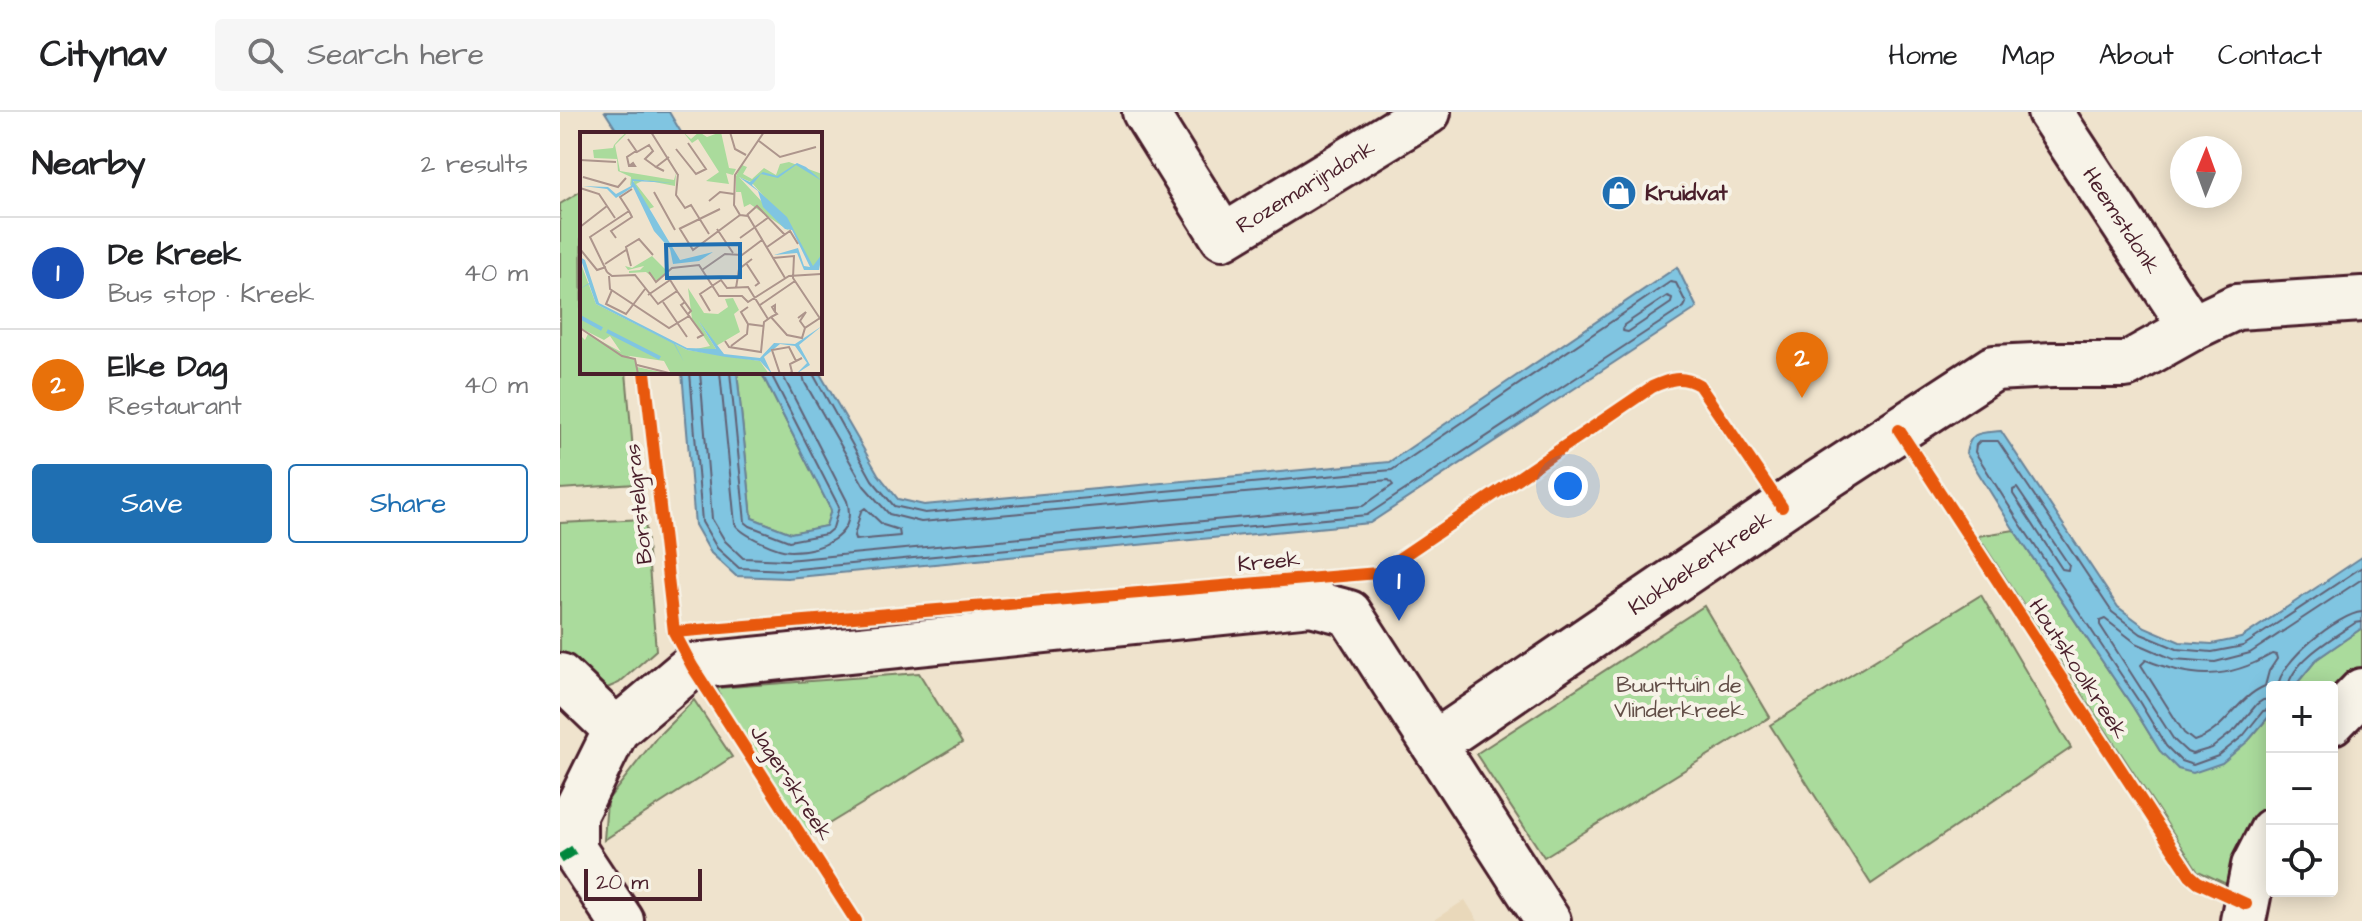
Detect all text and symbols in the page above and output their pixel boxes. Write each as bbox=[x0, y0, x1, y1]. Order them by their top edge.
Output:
search box bbox=[215, 19, 775, 91]
text: Citynav bbox=[40, 29, 167, 81]
icon: search bbox=[243, 33, 287, 77]
text: Search here bbox=[307, 34, 484, 76]
text: Home bbox=[1888, 36, 1958, 75]
text: Map bbox=[2002, 36, 2055, 75]
text: About bbox=[2099, 36, 2174, 75]
text: Contact bbox=[2218, 36, 2322, 75]
inset map bbox=[580, 132, 822, 374]
street label: Rozemarijndonk bbox=[1230, 132, 1381, 241]
north arrow bbox=[2170, 136, 2242, 208]
text: Nearby bbox=[32, 140, 146, 188]
text: 2 results bbox=[420, 146, 528, 182]
street label: Heemstdonk bbox=[2075, 161, 2168, 281]
shop icon: Kruidvat bbox=[1600, 174, 1638, 212]
place label: Kruidvat bbox=[1645, 178, 1729, 209]
text: De Kreek bbox=[108, 234, 241, 276]
text: 1 bbox=[56, 255, 60, 291]
text: 40 m bbox=[463, 255, 528, 291]
text: Bus stop · Kreek bbox=[108, 276, 314, 312]
pin: 2 bbox=[1776, 332, 1828, 398]
text: Elke Dag bbox=[108, 346, 227, 388]
text: 2 bbox=[51, 367, 65, 403]
text: 40 m bbox=[463, 367, 528, 403]
text: Restaurant bbox=[108, 388, 242, 424]
street label: Borstelgras bbox=[617, 442, 662, 566]
button: Save bbox=[32, 464, 272, 543]
button: Share bbox=[288, 464, 528, 543]
your location bbox=[1548, 466, 1588, 506]
street label: Klokbekerkreek bbox=[1622, 503, 1778, 623]
street label: Kreek bbox=[1236, 544, 1302, 580]
pin: 1 bbox=[1373, 555, 1425, 621]
street label: Houtskoolkreek bbox=[2021, 593, 2135, 746]
park label: Buurttuin de Vlinderkreek bbox=[1614, 670, 1744, 726]
map controls bbox=[2266, 681, 2338, 897]
button: + bbox=[2266, 681, 2338, 753]
street label: Jagerskreek bbox=[741, 719, 840, 848]
button: − bbox=[2266, 753, 2338, 825]
button: locate bbox=[2266, 825, 2338, 897]
scale bar bbox=[584, 865, 702, 901]
text: 20 m bbox=[596, 867, 648, 898]

